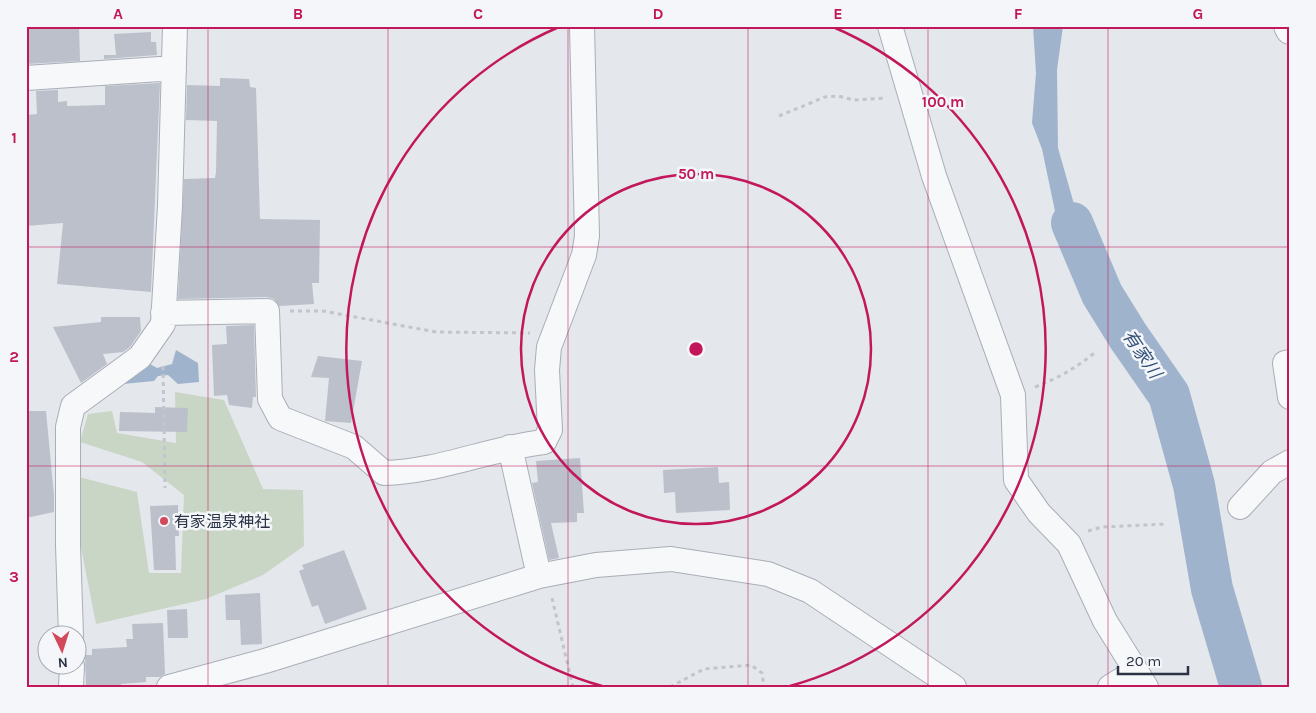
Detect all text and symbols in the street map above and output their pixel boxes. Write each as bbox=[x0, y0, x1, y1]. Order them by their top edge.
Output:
text: A bbox=[113, 4, 123, 23]
text: B bbox=[293, 4, 303, 23]
text: C bbox=[473, 4, 483, 23]
text: D bbox=[653, 4, 664, 23]
text: E bbox=[833, 4, 843, 23]
text: F bbox=[1014, 4, 1023, 23]
text: G bbox=[1193, 4, 1203, 23]
text: 100 m bbox=[922, 93, 964, 111]
text: 1 bbox=[11, 128, 17, 147]
text: 50 m bbox=[678, 165, 714, 183]
water label: 有家川 bbox=[1118, 325, 1167, 384]
centre of rings bbox=[687, 340, 705, 358]
text: 2 bbox=[9, 347, 19, 366]
place label: 有家温泉神社 bbox=[174, 512, 270, 531]
marker: 有家温泉神社 bbox=[158, 515, 170, 527]
text: 3 bbox=[9, 567, 19, 586]
north arrow bbox=[38, 626, 88, 676]
scale bar bbox=[1118, 643, 1188, 675]
text: 20 m bbox=[1126, 652, 1161, 670]
text: N bbox=[57, 654, 68, 671]

